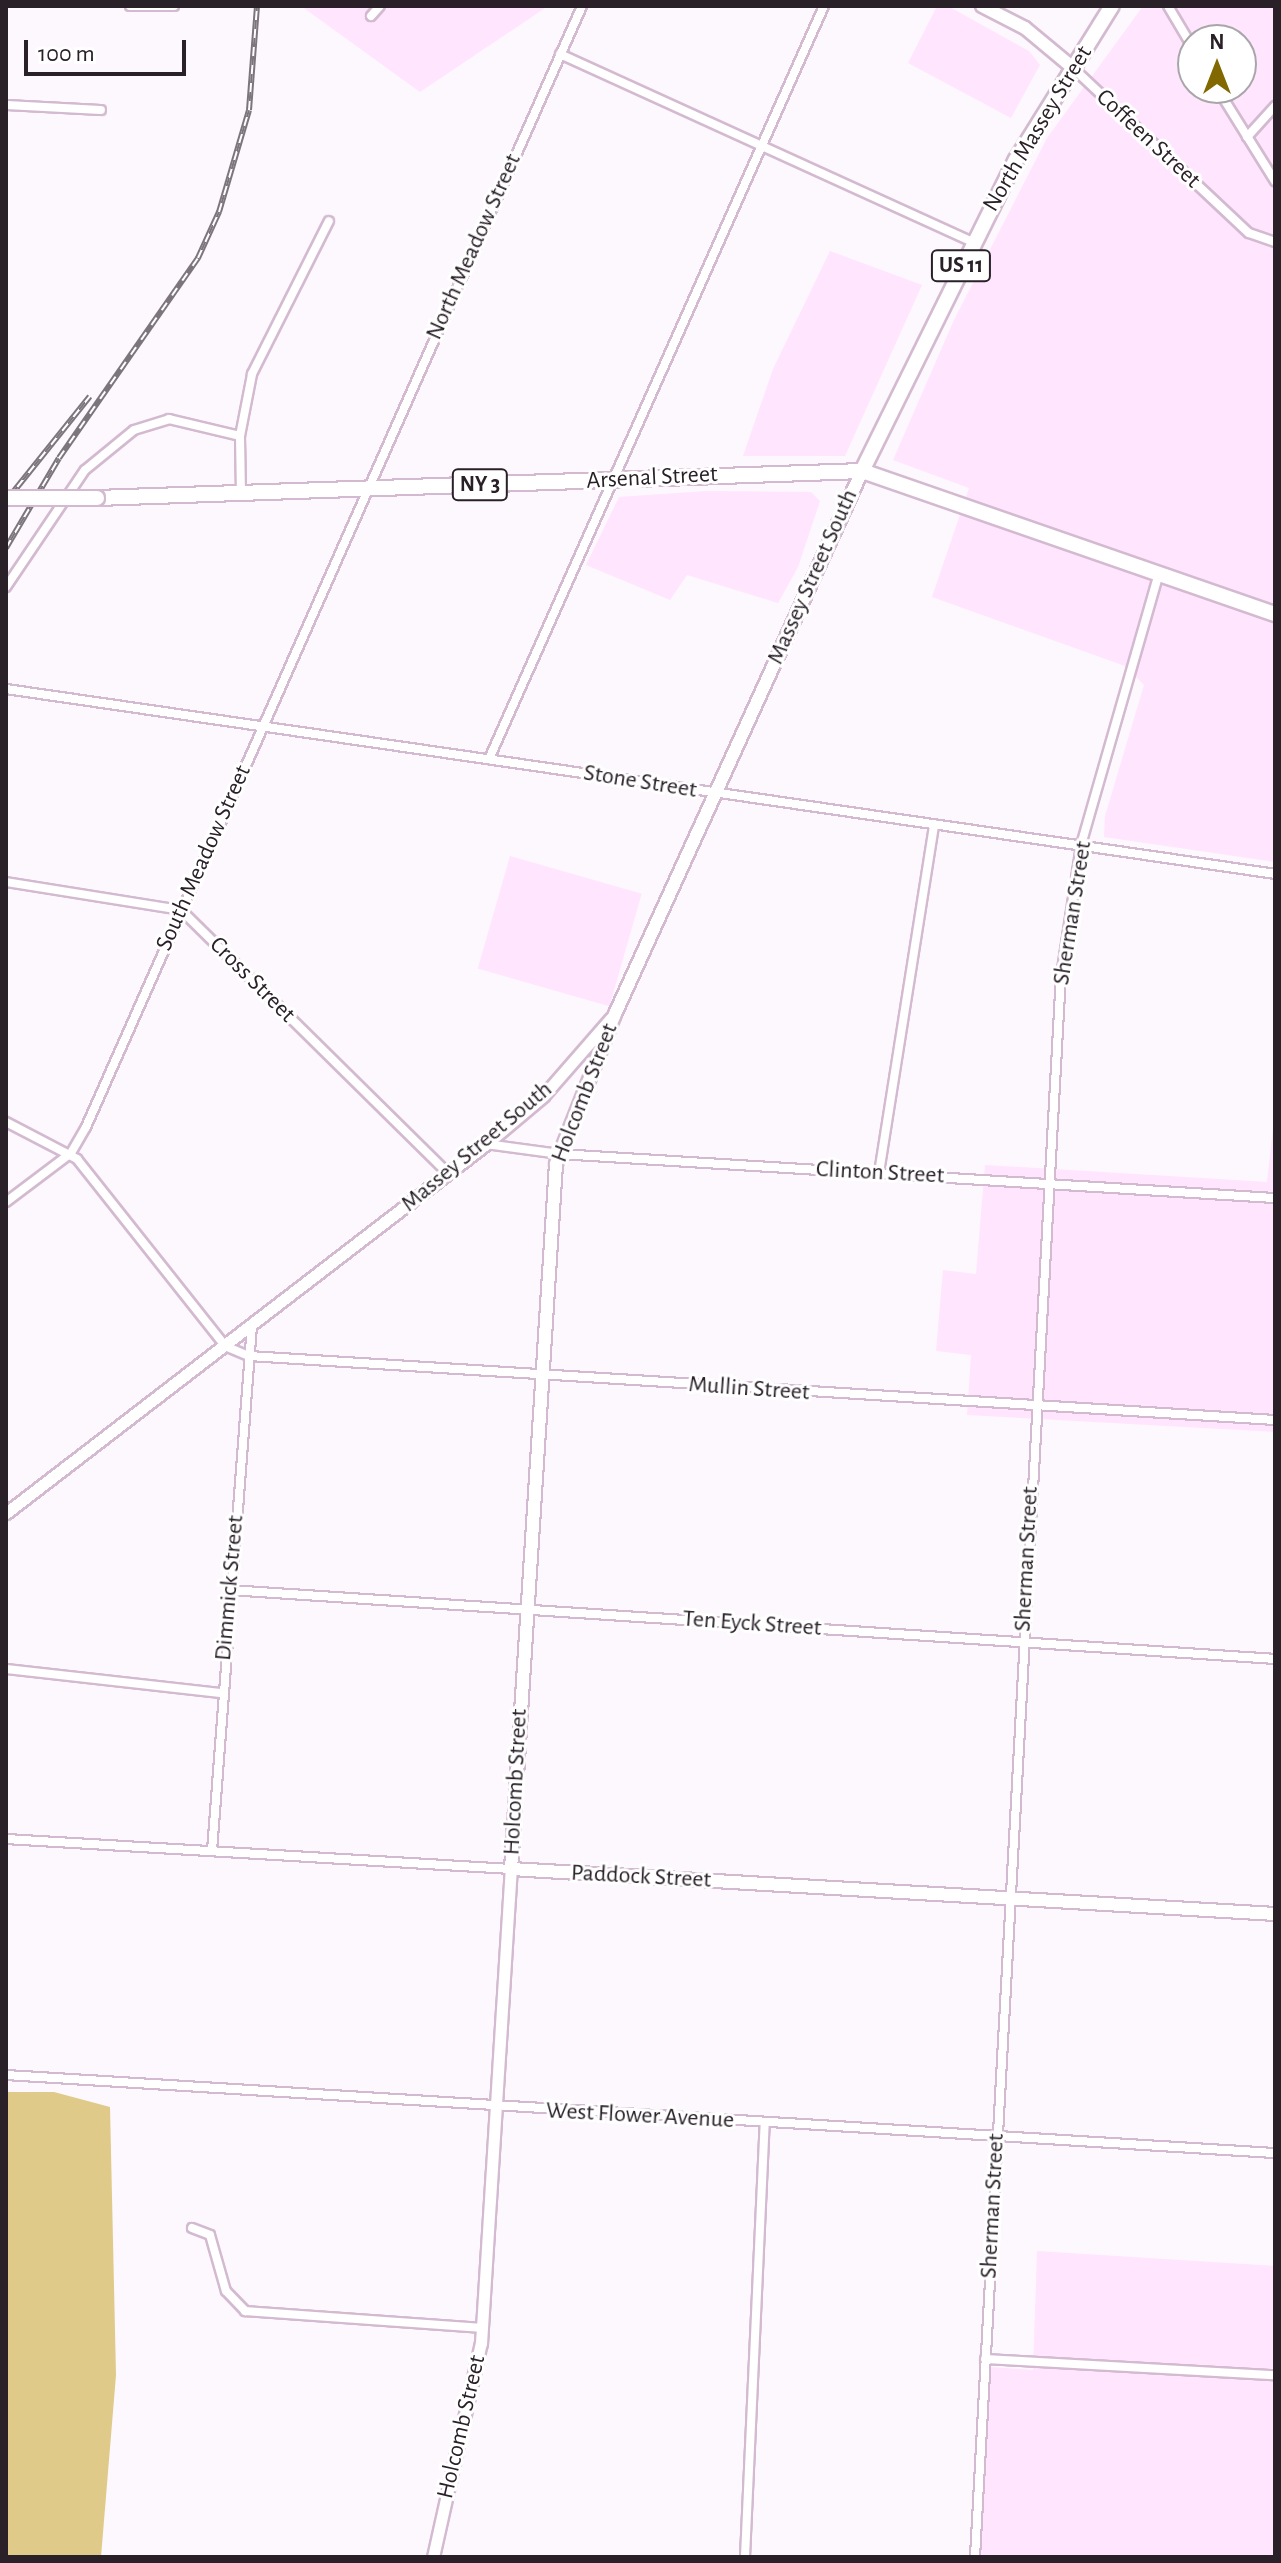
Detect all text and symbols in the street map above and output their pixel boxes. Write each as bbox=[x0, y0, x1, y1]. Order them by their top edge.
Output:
scale bar bbox=[28, 24, 190, 74]
north arrow bbox=[1177, 24, 1257, 104]
text: N bbox=[1209, 31, 1225, 53]
street label: North Massey Street bbox=[977, 41, 1099, 217]
text: 100 m bbox=[38, 42, 95, 66]
street label: Coffeen Street bbox=[1090, 83, 1206, 195]
street label: North Meadow Street bbox=[420, 150, 528, 344]
road number: US 11 bbox=[929, 248, 993, 284]
street label: Arsenal Street bbox=[586, 460, 718, 496]
road number: NY 3 bbox=[450, 467, 510, 503]
street label: Massey Street South bbox=[762, 485, 864, 669]
street label: Stone Street bbox=[581, 759, 699, 805]
street label: South Meadow Street bbox=[150, 761, 258, 955]
street label: Sherman Street bbox=[1047, 839, 1099, 987]
street label: Cross Street bbox=[203, 931, 301, 1029]
street label: Holcomb Street bbox=[545, 1019, 625, 1167]
street label: Massey Street South bbox=[396, 1075, 558, 1219]
street label: Clinton Street bbox=[815, 1155, 945, 1191]
street label: Mullin Street bbox=[688, 1370, 810, 1408]
street label: Sherman Street bbox=[1009, 1486, 1045, 1632]
street label: Dimmick Street bbox=[209, 1514, 251, 1662]
street label: Ten Eyck Street bbox=[682, 1605, 822, 1643]
street label: Holcomb Street bbox=[498, 1708, 534, 1856]
street label: Paddock Street bbox=[570, 1859, 712, 1895]
street label: West Flower Avenue bbox=[545, 2097, 735, 2135]
street label: Sherman Street bbox=[975, 2133, 1011, 2279]
street label: Holcomb Street bbox=[431, 2352, 493, 2502]

